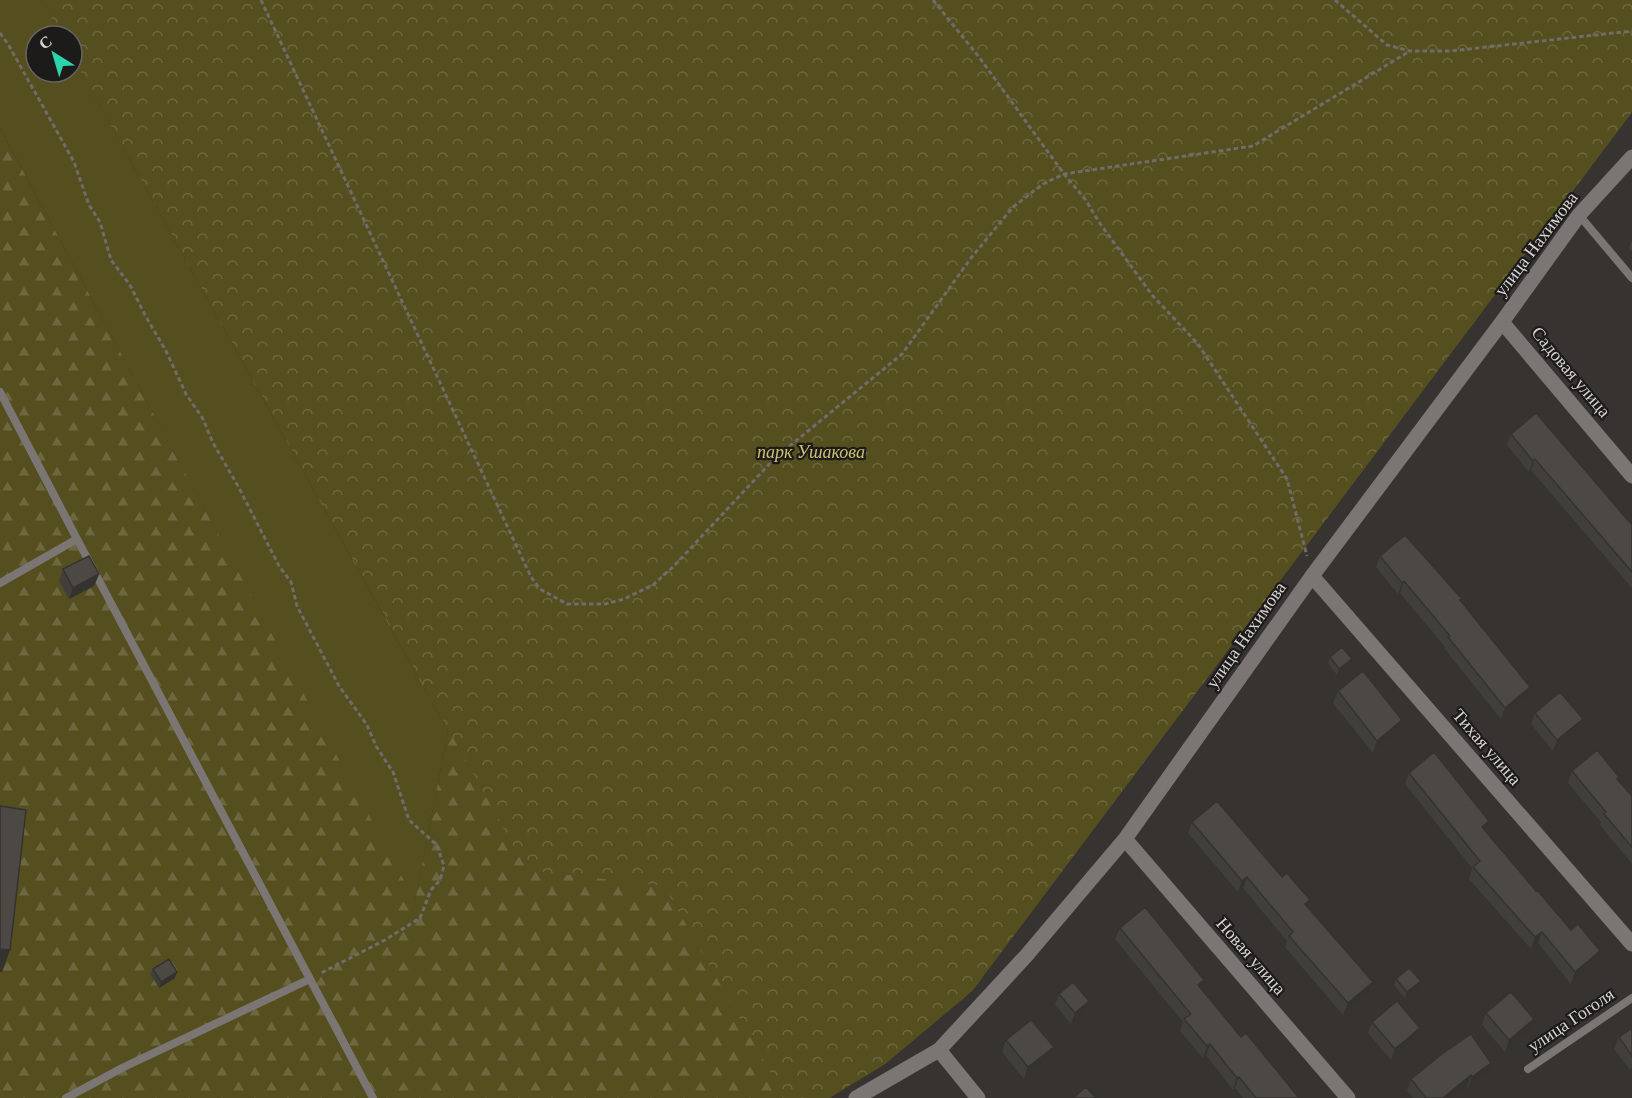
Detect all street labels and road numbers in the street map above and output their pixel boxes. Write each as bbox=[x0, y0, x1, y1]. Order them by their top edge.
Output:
street label: улица Нахимова bbox=[1490, 188, 1582, 300]
street label: Садовая улица bbox=[1527, 323, 1615, 421]
street label: улица Нахимова bbox=[1202, 578, 1290, 692]
street label: Тихая улица bbox=[1449, 705, 1525, 789]
street label: Новая улица bbox=[1212, 913, 1290, 999]
street label: улица Гоголя bbox=[1524, 984, 1618, 1056]

